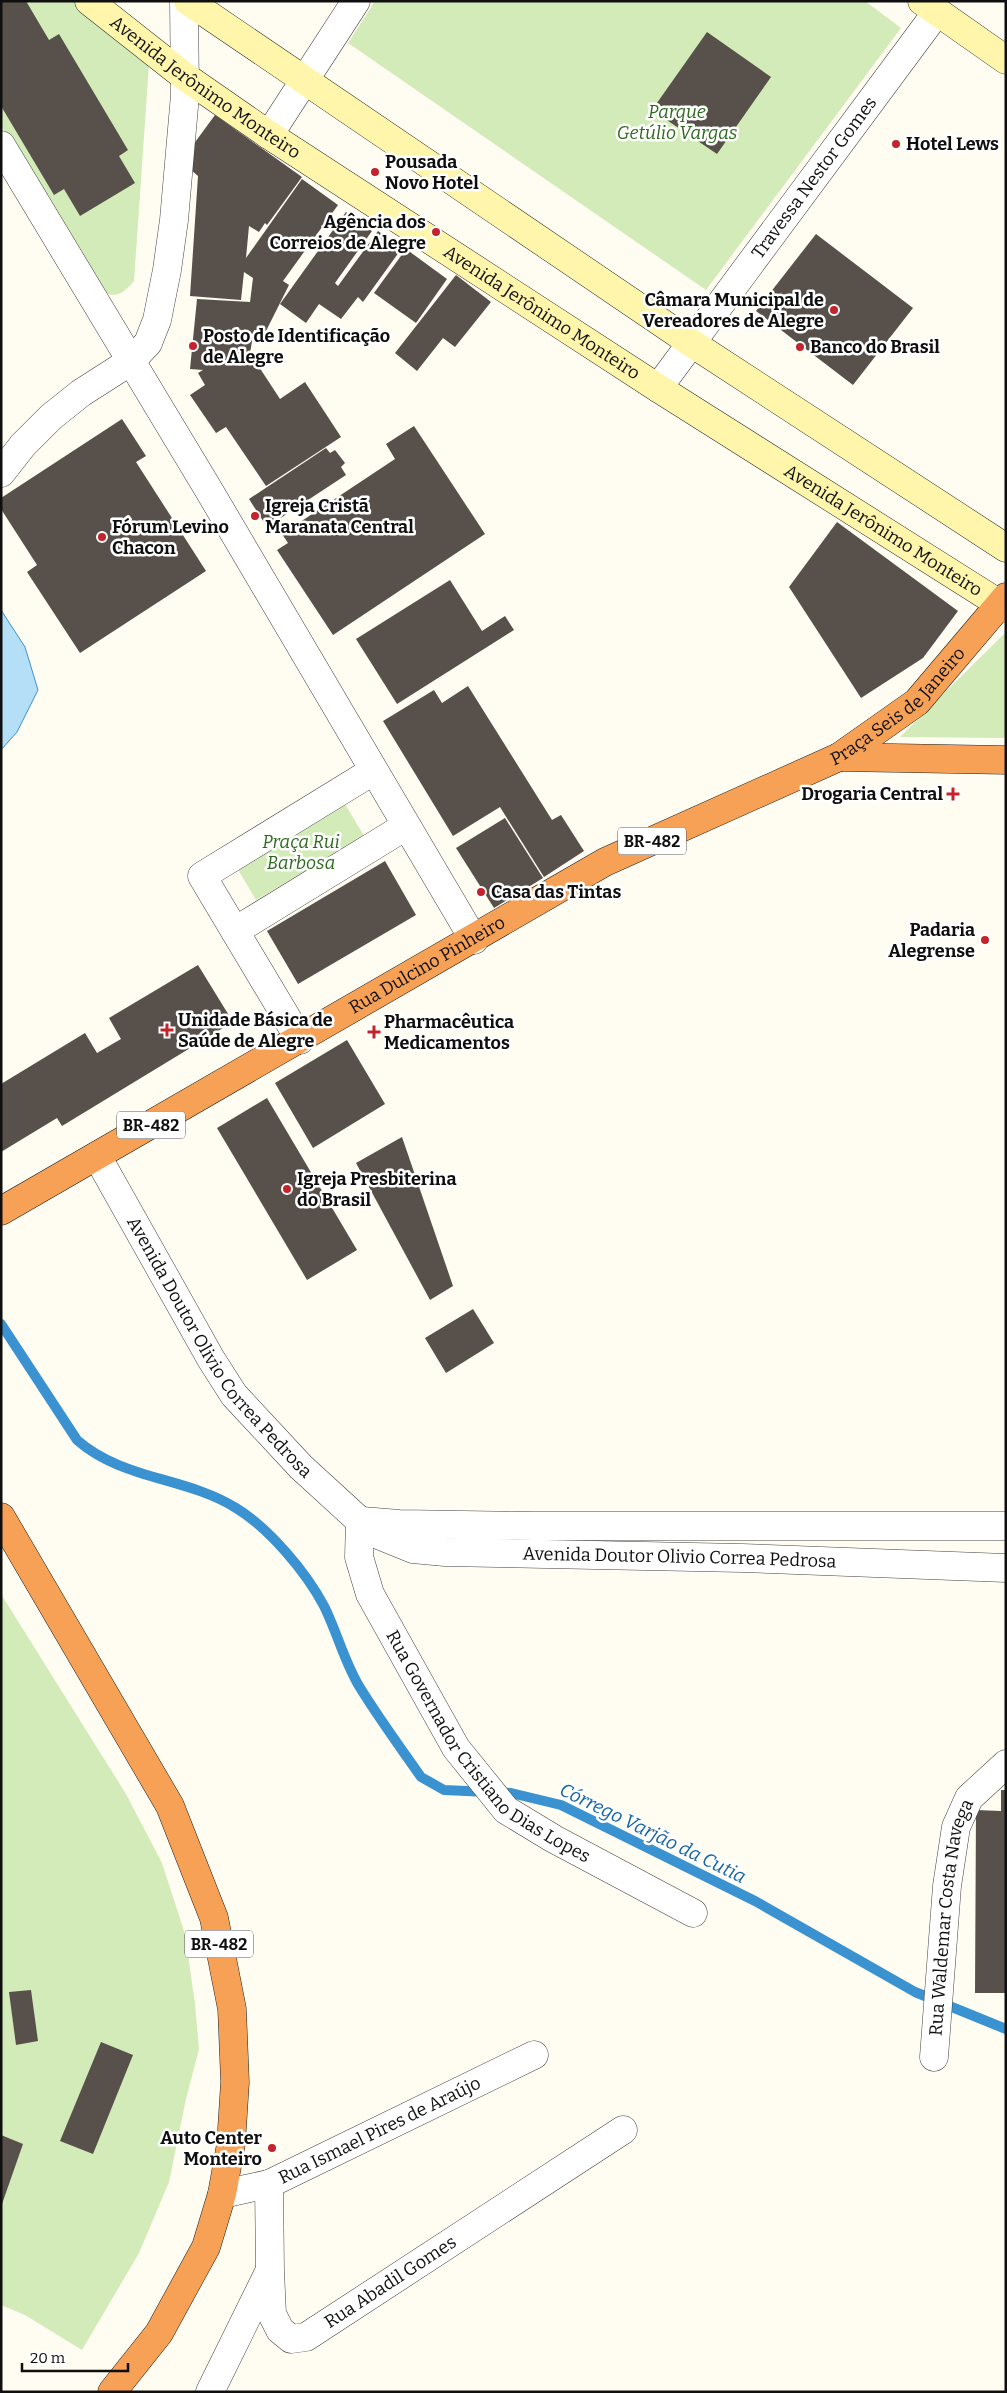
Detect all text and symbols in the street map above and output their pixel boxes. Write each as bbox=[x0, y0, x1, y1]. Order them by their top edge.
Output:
street label: Avenida Jerônimo Monteiro bbox=[106, 11, 305, 164]
street label: Travessa Nestor Gomes bbox=[747, 92, 882, 263]
park label: Parque Getúlio Vargas bbox=[617, 101, 738, 144]
place label: Hotel Lews bbox=[906, 133, 999, 155]
marker: Hotel Lews bbox=[890, 138, 902, 150]
place label: Pousada Novo Hotel bbox=[385, 151, 479, 194]
marker: Pousada Novo Hotel bbox=[369, 166, 381, 178]
place label: Agência dos Correios de Alegre bbox=[270, 211, 426, 254]
marker: Agência dos Correios de Alegre bbox=[430, 226, 442, 238]
street label: Avenida Jerônimo Monteiro bbox=[439, 241, 644, 384]
place label: Câmara Municipal de Vereadores de Alegre bbox=[642, 289, 824, 332]
marker: Câmara Municipal de Vereadores de Alegre bbox=[828, 304, 840, 316]
place label: Posto de Identificação de Alegre bbox=[203, 325, 390, 368]
place label: Banco do Brasil bbox=[810, 336, 940, 358]
marker: Posto de Identificação de Alegre bbox=[187, 340, 199, 352]
marker: Banco do Brasil bbox=[794, 341, 806, 353]
street label: Avenida Jerônimo Monteiro bbox=[780, 460, 986, 601]
place label: Igreja Cristã Maranata Central bbox=[265, 495, 414, 538]
marker: Igreja Cristã Maranata Central bbox=[249, 510, 261, 522]
place label: Fórum Levino Chacon bbox=[112, 516, 229, 559]
marker: Fórum Levino Chacon bbox=[96, 531, 108, 543]
street label: Praça Seis de Janeiro bbox=[827, 643, 970, 770]
place label: Drogaria Central bbox=[801, 783, 943, 805]
marker: Drogaria Central bbox=[947, 788, 959, 800]
road number: BR-482 bbox=[618, 828, 686, 854]
park label: Praça Rui Barbosa bbox=[262, 831, 340, 874]
place label: Casa das Tintas bbox=[491, 881, 621, 903]
marker: Casa das Tintas bbox=[475, 886, 487, 898]
street label: Rua Dulcino Pinheiro bbox=[345, 911, 509, 1019]
place label: Padaria Alegrense bbox=[888, 919, 975, 962]
marker: Padaria Alegrense bbox=[979, 934, 991, 946]
place label: Unidade Básica de Saúde de Alegre bbox=[178, 1009, 333, 1052]
place label: Pharmacêutica Medicamentos bbox=[384, 1011, 514, 1054]
marker: Unidade Básica de Saúde de Alegre bbox=[160, 1023, 174, 1037]
marker: Pharmacêutica Medicamentos bbox=[368, 1026, 380, 1038]
road number: BR-482 bbox=[117, 1112, 185, 1138]
place label: Igreja Presbiterina do Brasil bbox=[297, 1168, 457, 1211]
marker: Igreja Presbiterina do Brasil bbox=[281, 1183, 293, 1195]
street label: Avenida Doutor Olivio Correa Pedrosa bbox=[122, 1213, 317, 1483]
street label: Avenida Doutor Olivio Correa Pedrosa bbox=[522, 1543, 837, 1573]
street label: Rua Governador Cristiano Dias Lopes bbox=[381, 1626, 594, 1867]
water label: Córrego Varjão da Cutia bbox=[556, 1778, 750, 1888]
street label: Rua Waldemar Costa Navega bbox=[925, 1795, 978, 2037]
road number: BR-482 bbox=[185, 1930, 253, 1958]
street label: Rua Ismael Pires de Araújo bbox=[275, 2072, 484, 2189]
place label: Auto Center Monteiro bbox=[160, 2127, 263, 2170]
marker: Auto Center Monteiro bbox=[266, 2142, 278, 2154]
street label: Rua Abadil Gomes bbox=[320, 2231, 460, 2333]
scale bar bbox=[22, 2340, 129, 2372]
text: 20 m bbox=[30, 2349, 66, 2367]

